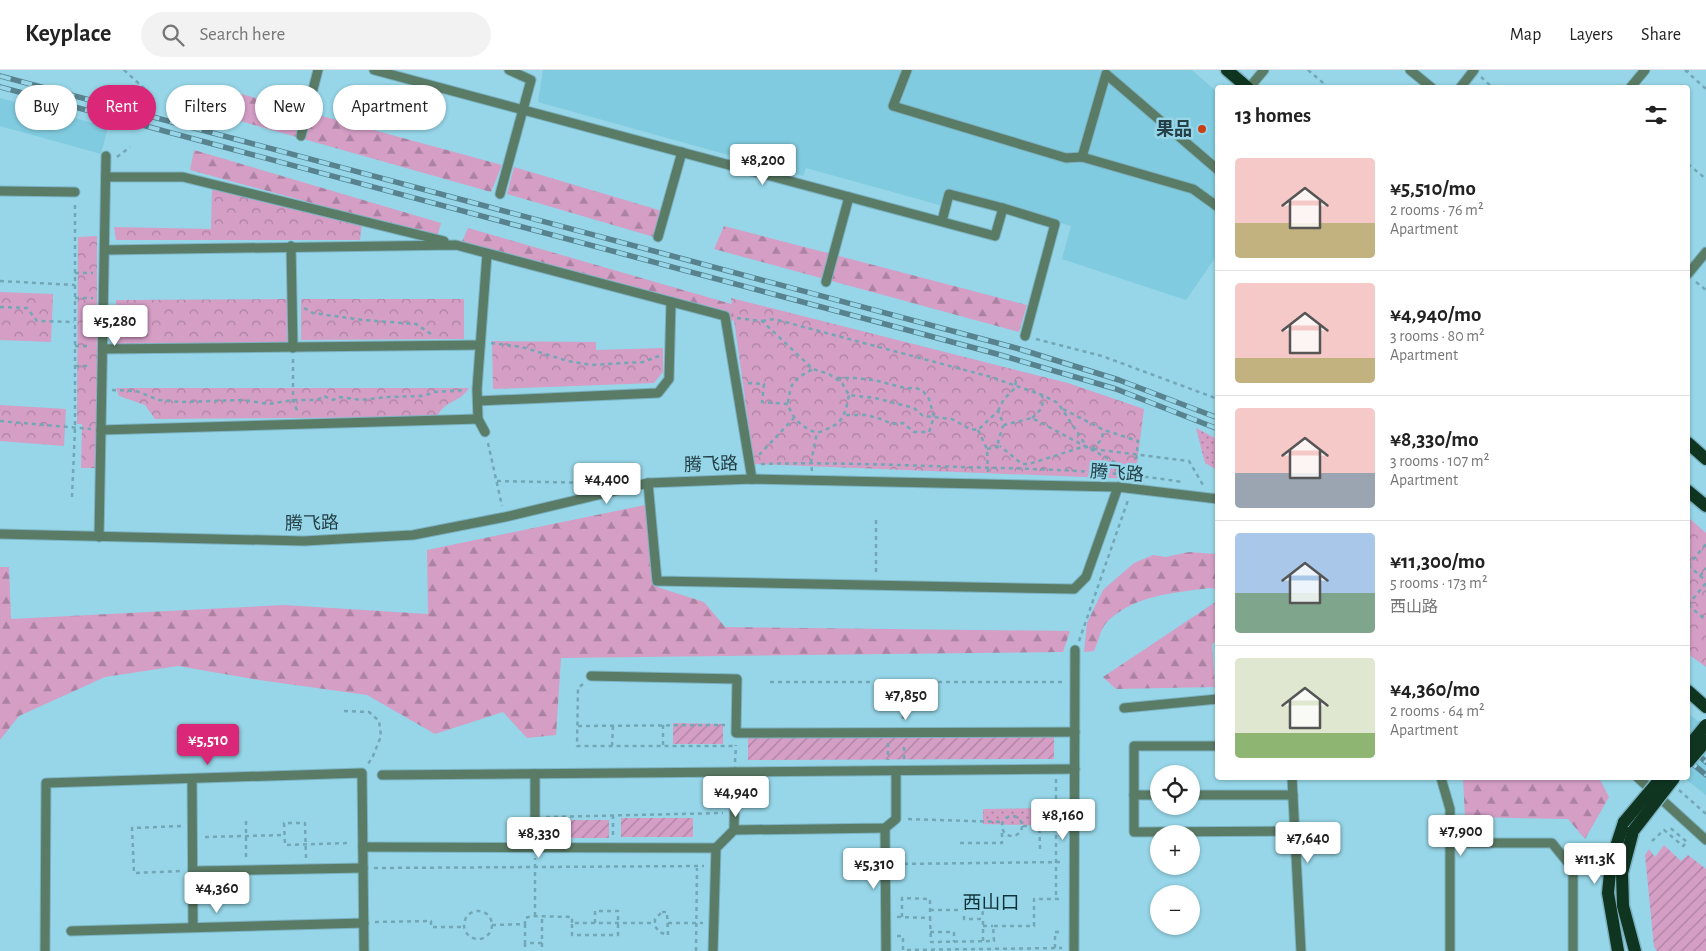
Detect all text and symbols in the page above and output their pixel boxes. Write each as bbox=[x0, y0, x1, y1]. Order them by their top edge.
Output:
search box bbox=[141, 12, 491, 57]
icon: search bbox=[159, 21, 187, 49]
text: Keyplace bbox=[25, 22, 111, 46]
text: Search here bbox=[199, 25, 285, 44]
text: Map bbox=[1510, 26, 1541, 44]
text: Layers bbox=[1569, 26, 1613, 44]
text: Share bbox=[1641, 26, 1681, 44]
chip: Buy bbox=[15, 85, 77, 130]
chip: Rent bbox=[87, 85, 156, 130]
chip: Filters bbox=[166, 85, 245, 130]
chip: New bbox=[255, 85, 323, 130]
chip: Apartment bbox=[333, 85, 446, 130]
icon: filters bbox=[1642, 101, 1670, 129]
text: 13 homes bbox=[1235, 105, 1311, 126]
place label: 果品 bbox=[1156, 120, 1192, 139]
marker: 果品 bbox=[1196, 123, 1208, 135]
pin: ¥8,200 bbox=[722, 144, 804, 186]
text: ¥8,200 bbox=[741, 152, 785, 168]
icon: home bbox=[1275, 178, 1335, 238]
text: ¥5,510/mo bbox=[1390, 178, 1476, 199]
text: 2 rooms · 76 m² bbox=[1390, 202, 1484, 218]
text: Apartment bbox=[1390, 221, 1458, 237]
icon: home bbox=[1275, 303, 1335, 363]
pin: ¥5,280 bbox=[74, 304, 156, 347]
text: ¥4,940/mo bbox=[1390, 304, 1481, 325]
text: ¥5,280 bbox=[94, 313, 136, 329]
text: 3 rooms · 80 m² bbox=[1390, 328, 1485, 344]
text: Apartment bbox=[1390, 347, 1458, 363]
icon: home bbox=[1275, 428, 1335, 488]
text: ¥8,330/mo bbox=[1390, 429, 1479, 450]
street label: 腾飞路 bbox=[684, 453, 738, 475]
text: 3 rooms · 107 m² bbox=[1390, 453, 1489, 469]
street label: 腾飞路 bbox=[1089, 461, 1145, 485]
pin: ¥4,400 bbox=[566, 462, 648, 505]
text: ¥4,400 bbox=[585, 471, 629, 487]
text: Apartment bbox=[1390, 472, 1458, 488]
street label: 腾飞路 bbox=[285, 513, 339, 533]
text: ¥11,300/mo bbox=[1390, 551, 1485, 572]
icon: home bbox=[1275, 553, 1335, 613]
text: 5 rooms · 173 m² bbox=[1390, 575, 1488, 591]
text: 西山路 bbox=[1390, 599, 1438, 615]
pin: ¥7,850 bbox=[865, 678, 947, 721]
icon: home bbox=[1275, 678, 1335, 738]
text: ¥4,360/mo bbox=[1390, 679, 1480, 700]
text: ¥7,850 bbox=[885, 687, 927, 703]
text: 2 rooms · 64 m² bbox=[1390, 703, 1485, 719]
text: Apartment bbox=[1390, 722, 1458, 738]
pin: ¥5,510 bbox=[167, 724, 249, 766]
text: ¥5,510 bbox=[188, 732, 228, 748]
map controls bbox=[1150, 765, 1200, 935]
button: locate bbox=[1150, 765, 1200, 815]
pin: ¥4,940 bbox=[695, 776, 777, 818]
text: ¥4,940 bbox=[714, 784, 758, 800]
pin: ¥8,160 bbox=[1022, 798, 1104, 841]
text: ¥8,160 bbox=[1042, 807, 1084, 823]
pin: ¥7,900 bbox=[1420, 814, 1502, 857]
pin: ¥8,330 bbox=[498, 816, 580, 859]
pin: ¥7,640 bbox=[1267, 822, 1349, 864]
text: ¥7,900 bbox=[1439, 823, 1483, 839]
text: ¥8,330 bbox=[518, 825, 560, 841]
button: + bbox=[1150, 825, 1200, 875]
text: ¥7,640 bbox=[1286, 830, 1330, 846]
pin: ¥11.3K bbox=[1554, 842, 1636, 885]
pin: ¥5,310 bbox=[833, 848, 915, 890]
text: ¥11.3K bbox=[1575, 851, 1615, 867]
text: ¥5,310 bbox=[854, 856, 894, 872]
pin: ¥4,360 bbox=[176, 872, 258, 914]
text: ¥4,360 bbox=[195, 880, 239, 896]
button: − bbox=[1150, 885, 1200, 935]
district label: 西山口 bbox=[962, 893, 1020, 913]

